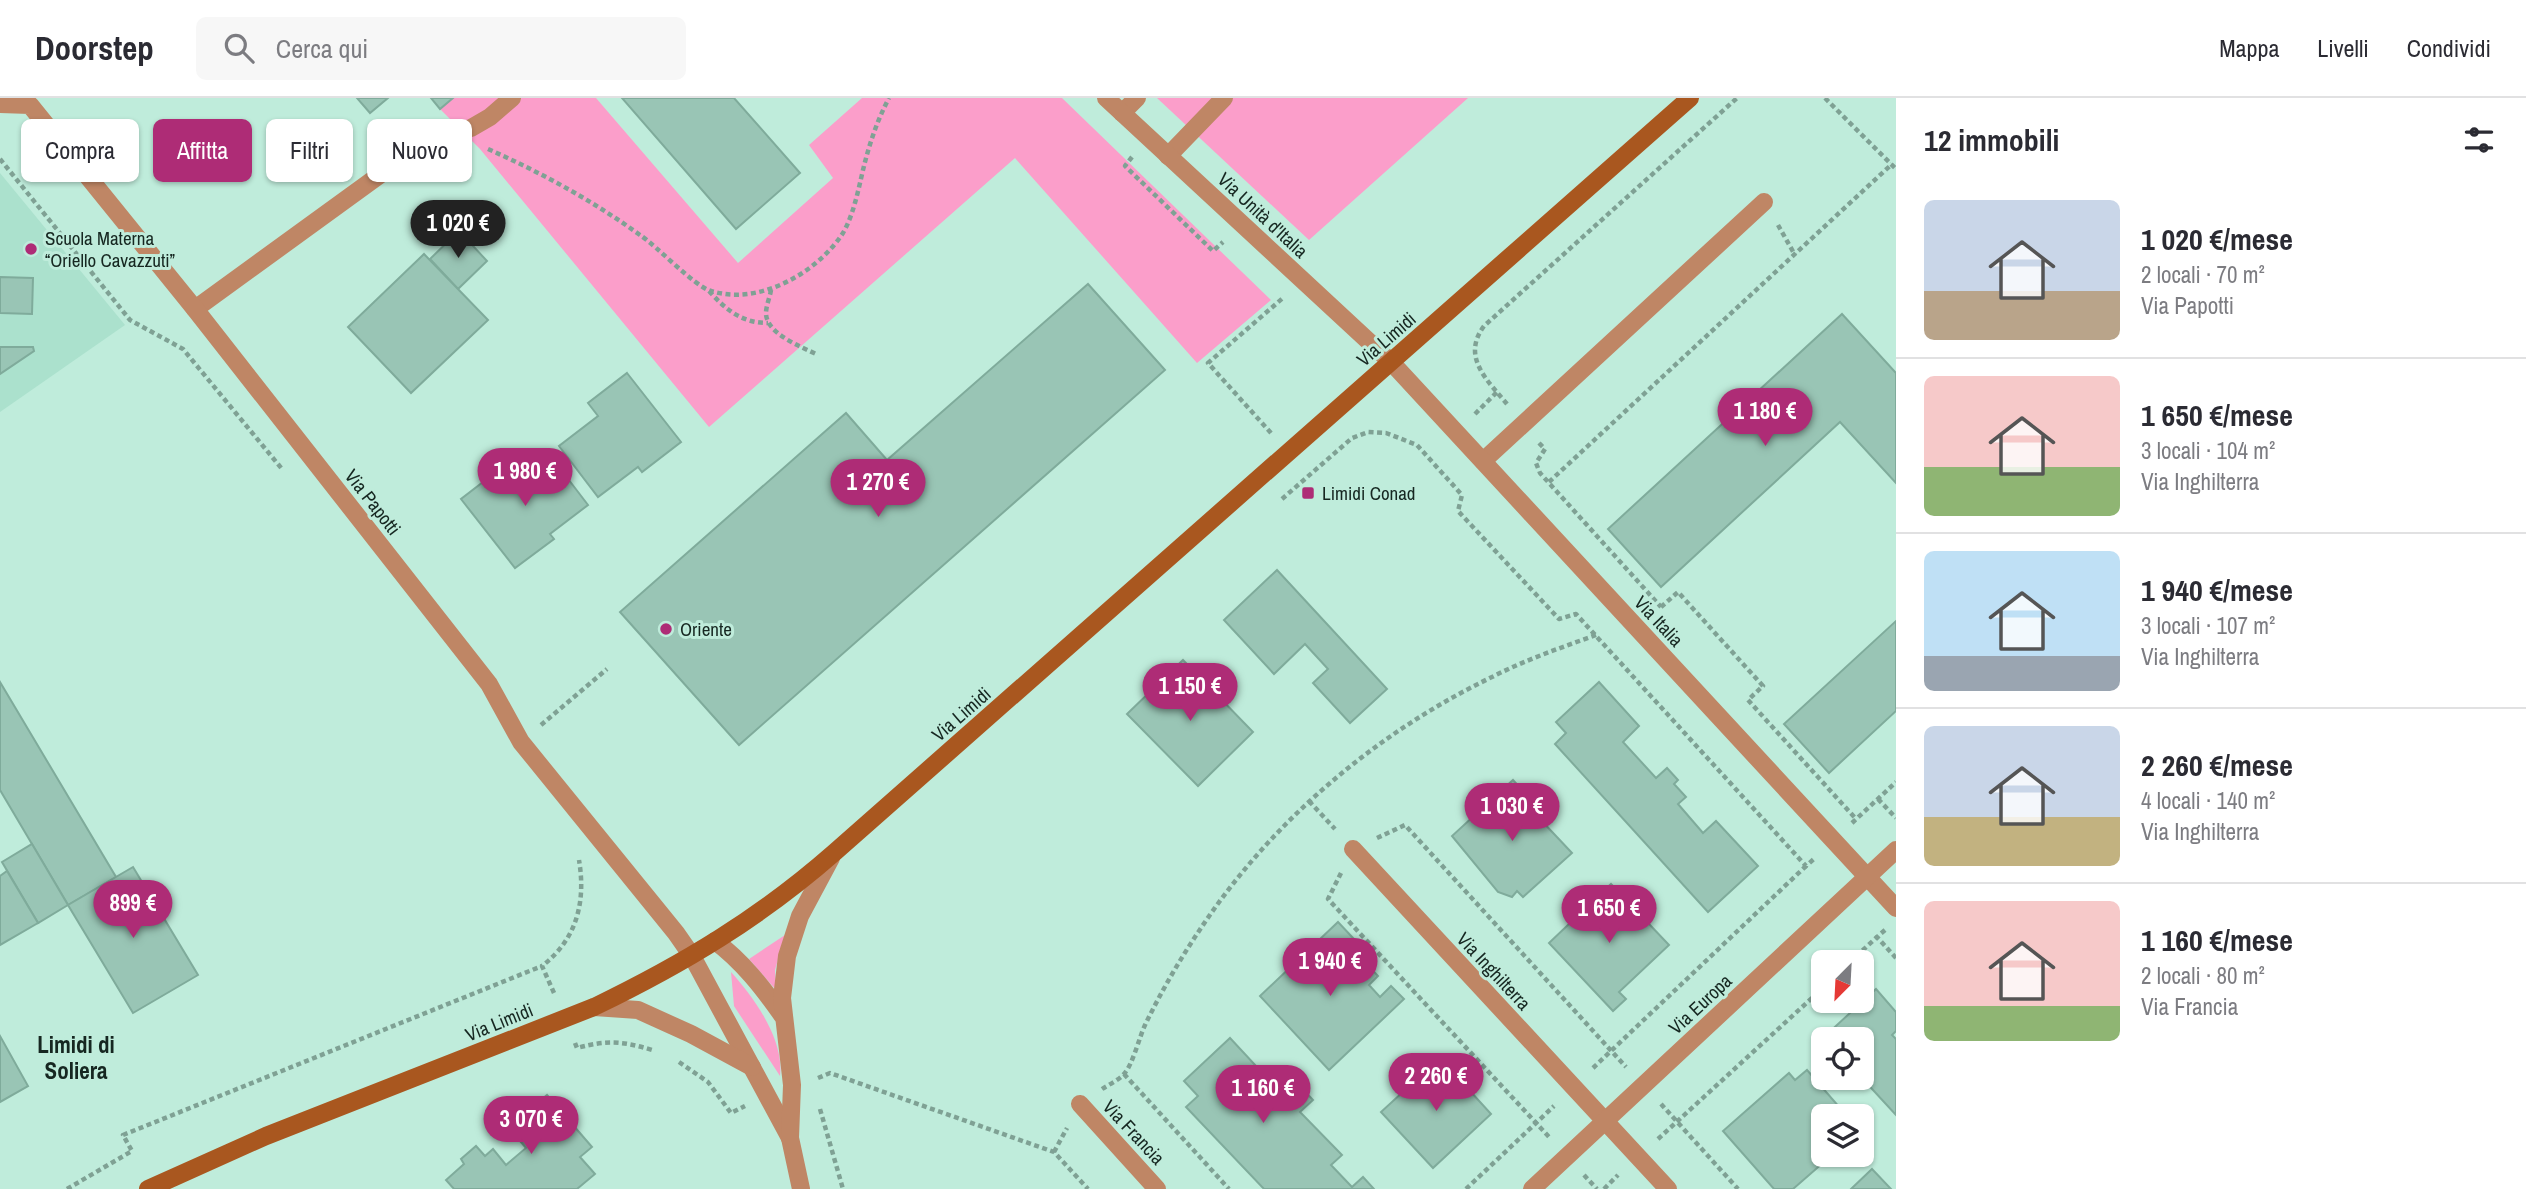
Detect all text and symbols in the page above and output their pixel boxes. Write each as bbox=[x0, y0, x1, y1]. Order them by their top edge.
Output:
search box bbox=[196, 17, 686, 80]
text: Doorstep bbox=[35, 26, 154, 70]
icon: search bbox=[220, 29, 258, 67]
text: Cerca qui bbox=[276, 31, 368, 66]
text: Mappa bbox=[2219, 32, 2279, 64]
text: Livelli bbox=[2317, 32, 2369, 64]
text: Condividi bbox=[2407, 32, 2491, 64]
chip: Compra bbox=[21, 119, 139, 182]
chip: Affitta bbox=[153, 119, 252, 182]
chip: Filtri bbox=[266, 119, 353, 182]
chip: Nuovo bbox=[367, 119, 472, 182]
text: 12 immobili bbox=[1924, 120, 2059, 160]
icon: filters bbox=[2460, 121, 2498, 159]
street label: Via Unità d'Italia bbox=[1212, 166, 1314, 264]
pin: 1 020 € bbox=[393, 200, 523, 260]
text: 1 020 € bbox=[427, 207, 489, 238]
text: 1 020 €/mese bbox=[2141, 219, 2293, 259]
place label: Scuola Materna “Oriello Cavazzuti” bbox=[45, 225, 175, 273]
icon: home bbox=[1980, 228, 2064, 312]
marker: Scuola Materna “Oriello Cavazzuti” bbox=[23, 241, 39, 257]
text: 2 locali · 70 m² bbox=[2141, 259, 2265, 290]
text: Via Papotti bbox=[2141, 290, 2234, 321]
street label: Via Limidi bbox=[1351, 306, 1421, 372]
pin: 1 180 € bbox=[1700, 388, 1830, 448]
text: 1 180 € bbox=[1734, 395, 1796, 426]
text: 1 650 €/mese bbox=[2141, 395, 2293, 435]
icon: home bbox=[1980, 404, 2064, 488]
text: 3 locali · 104 m² bbox=[2141, 435, 2275, 466]
pin: 1 980 € bbox=[460, 448, 590, 508]
text: 1 980 € bbox=[494, 455, 556, 486]
pin: 1 270 € bbox=[813, 460, 943, 519]
street label: Via Papotti bbox=[339, 464, 407, 540]
text: 1 270 € bbox=[847, 466, 909, 497]
text: Via Inghilterra bbox=[2141, 466, 2259, 497]
place label: Limidi Conad bbox=[1322, 480, 1416, 506]
marker: Limidi Conad bbox=[1300, 485, 1316, 501]
text: 1 940 €/mese bbox=[2141, 570, 2293, 610]
icon: home bbox=[1980, 579, 2064, 663]
street label: Via Italia bbox=[1629, 590, 1690, 653]
text: 3 locali · 107 m² bbox=[2141, 610, 2275, 641]
place label: Oriente bbox=[680, 616, 732, 642]
marker: Oriente bbox=[658, 621, 674, 637]
text: Via Inghilterra bbox=[2141, 641, 2259, 672]
pin: 1 150 € bbox=[1125, 664, 1255, 723]
text: 1 150 € bbox=[1159, 670, 1221, 701]
street label: Via Limidi bbox=[926, 681, 996, 747]
text: 2 260 €/mese bbox=[2141, 745, 2293, 785]
icon: home bbox=[1980, 754, 2064, 838]
pin: 1 030 € bbox=[1447, 784, 1577, 843]
text: 4 locali · 140 m² bbox=[2141, 785, 2275, 816]
text: 1 030 € bbox=[1481, 790, 1543, 821]
text: Via Inghilterra bbox=[2141, 816, 2259, 847]
pin: 899 € bbox=[84, 880, 182, 940]
pin: 1 650 € bbox=[1544, 886, 1674, 945]
text: 899 € bbox=[109, 887, 157, 918]
text: 1 650 € bbox=[1578, 892, 1640, 923]
text: 1 160 €/mese bbox=[2141, 920, 2293, 960]
street label: Via Inghilterra bbox=[1451, 926, 1537, 1016]
icon: home bbox=[1980, 929, 2064, 1013]
pin: 1 940 € bbox=[1265, 939, 1395, 998]
text: 1 940 € bbox=[1299, 945, 1361, 976]
north arrow bbox=[1811, 950, 1874, 1013]
map controls bbox=[1811, 950, 1874, 1167]
text: 2 locali · 80 m² bbox=[2141, 960, 2265, 991]
street label: Via Europa bbox=[1663, 968, 1738, 1040]
text: Via Francia bbox=[2141, 991, 2238, 1022]
street label: Via Limidi bbox=[461, 997, 537, 1047]
button: locate bbox=[1811, 1027, 1874, 1090]
district label: Limidi di Soliera bbox=[37, 1029, 115, 1086]
pin: 2 260 € bbox=[1371, 1054, 1501, 1113]
text: 2 260 € bbox=[1405, 1060, 1467, 1091]
pin: 1 160 € bbox=[1198, 1066, 1328, 1125]
text: 1 160 € bbox=[1232, 1072, 1294, 1103]
street label: Via Francia bbox=[1097, 1094, 1171, 1170]
pin: 3 070 € bbox=[466, 1096, 596, 1156]
text: 3 070 € bbox=[500, 1103, 562, 1134]
button: layers bbox=[1811, 1104, 1874, 1167]

